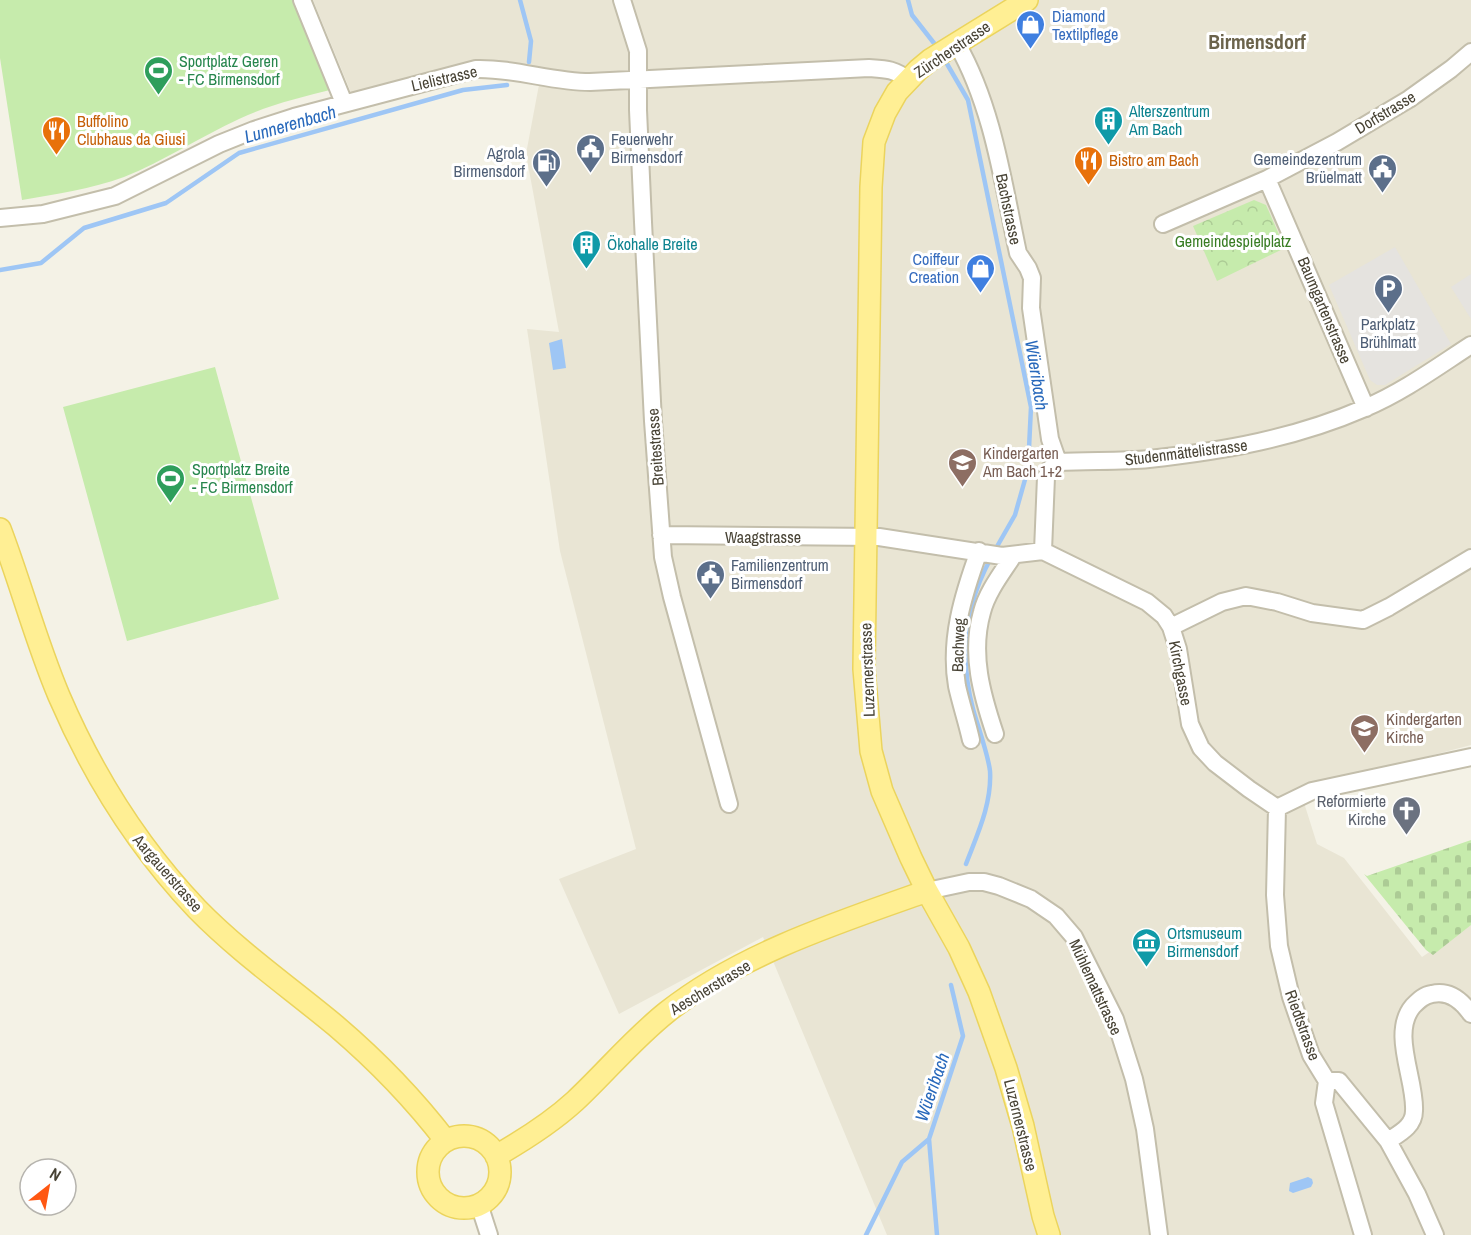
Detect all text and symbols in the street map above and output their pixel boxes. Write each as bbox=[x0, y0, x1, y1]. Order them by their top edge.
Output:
place label: Diamond Textilpflege bbox=[1052, 5, 1118, 45]
shop icon: Diamond Textilpflege bbox=[1015, 9, 1047, 51]
street label: Zürcherstrasse bbox=[910, 15, 994, 83]
district label: Birmensdorf bbox=[1208, 28, 1306, 55]
place label: Sportplatz Geren - FC Birmensdorf bbox=[179, 50, 280, 90]
sports icon: Sportplatz Geren - FC Birmensdorf bbox=[142, 54, 174, 96]
street label: Lielistrasse bbox=[409, 60, 479, 96]
street label: Dorfstrasse bbox=[1351, 85, 1419, 139]
water label: Lunnerenbach bbox=[241, 99, 339, 149]
place label: Alterszentrum Am Bach bbox=[1128, 100, 1210, 140]
building icon: Alterszentrum Am Bach bbox=[1092, 104, 1124, 146]
place label: Buffolino Clubhaus da Giusi bbox=[77, 110, 186, 150]
restaurant icon: Buffolino Clubhaus da Giusi bbox=[40, 114, 72, 156]
place label: Feuerwehr Birmensdorf bbox=[611, 128, 683, 168]
public building icon: Feuerwehr Birmensdorf bbox=[574, 132, 606, 174]
place label: Agrola Birmensdorf bbox=[454, 142, 526, 182]
restaurant icon: Bistro am Bach bbox=[1072, 144, 1104, 186]
fuel station icon: Agrola Birmensdorf bbox=[530, 146, 562, 188]
place label: Gemeindezentrum Brüelmatt bbox=[1253, 148, 1362, 188]
place label: Bistro am Bach bbox=[1109, 149, 1199, 171]
public building icon: Gemeindezentrum Brüelmatt bbox=[1367, 152, 1399, 194]
street label: Bachstrasse bbox=[991, 171, 1027, 247]
building icon: Ökohalle Breite bbox=[570, 228, 602, 270]
park label: Gemeindespielplatz bbox=[1175, 230, 1292, 252]
place label: Ökohalle Breite bbox=[607, 233, 697, 255]
place label: Coiffeur Creation bbox=[909, 248, 960, 288]
shop icon: Coiffeur Creation bbox=[964, 252, 996, 294]
street label: Baumgartenstrasse bbox=[1293, 253, 1357, 367]
parking icon: Parkplatz Brühlmatt bbox=[1372, 272, 1404, 314]
place label: Parkplatz Brühlmatt bbox=[1360, 313, 1416, 353]
water label: Wüeribach bbox=[1019, 338, 1055, 412]
street label: Breitestrasse bbox=[641, 408, 669, 486]
street label: Studenmättelistrasse bbox=[1123, 434, 1249, 470]
place label: Kindergarten Am Bach 1+2 bbox=[982, 442, 1062, 482]
school or university icon: Kindergarten Am Bach 1+2 bbox=[946, 446, 978, 488]
place label: Sportplatz Breite - FC Birmensdorf bbox=[192, 458, 293, 498]
sports icon: Sportplatz Breite - FC Birmensdorf bbox=[155, 462, 187, 504]
street label: Waagstrasse bbox=[725, 526, 801, 548]
place label: Familienzentrum Birmensdorf bbox=[731, 554, 829, 594]
public building icon: Familienzentrum Birmensdorf bbox=[694, 558, 726, 600]
street label: Bachweg bbox=[946, 617, 970, 672]
street label: Luzernerstrasse bbox=[854, 623, 880, 717]
street label: Kirchgasse bbox=[1164, 639, 1198, 707]
place label: Kindergarten Kirche bbox=[1386, 708, 1462, 748]
school or university icon: Kindergarten Kirche bbox=[1349, 712, 1381, 754]
place label: Reformierte Kirche bbox=[1317, 790, 1386, 830]
church icon: Reformierte Kirche bbox=[1391, 794, 1423, 836]
street label: Aargauerstrasse bbox=[127, 829, 208, 917]
place label: Ortsmuseum Birmensdorf bbox=[1167, 922, 1242, 962]
museum icon: Ortsmuseum Birmensdorf bbox=[1130, 926, 1162, 968]
street label: Mühlemattstrasse bbox=[1064, 935, 1128, 1039]
street label: Aescherstrasse bbox=[665, 954, 754, 1020]
street label: Riedtstrasse bbox=[1280, 987, 1326, 1063]
water label: Wüeribach bbox=[909, 1049, 955, 1125]
street label: Luzernerstrasse bbox=[999, 1077, 1043, 1173]
north arrow bbox=[18, 1157, 78, 1217]
text: N bbox=[46, 1162, 65, 1186]

